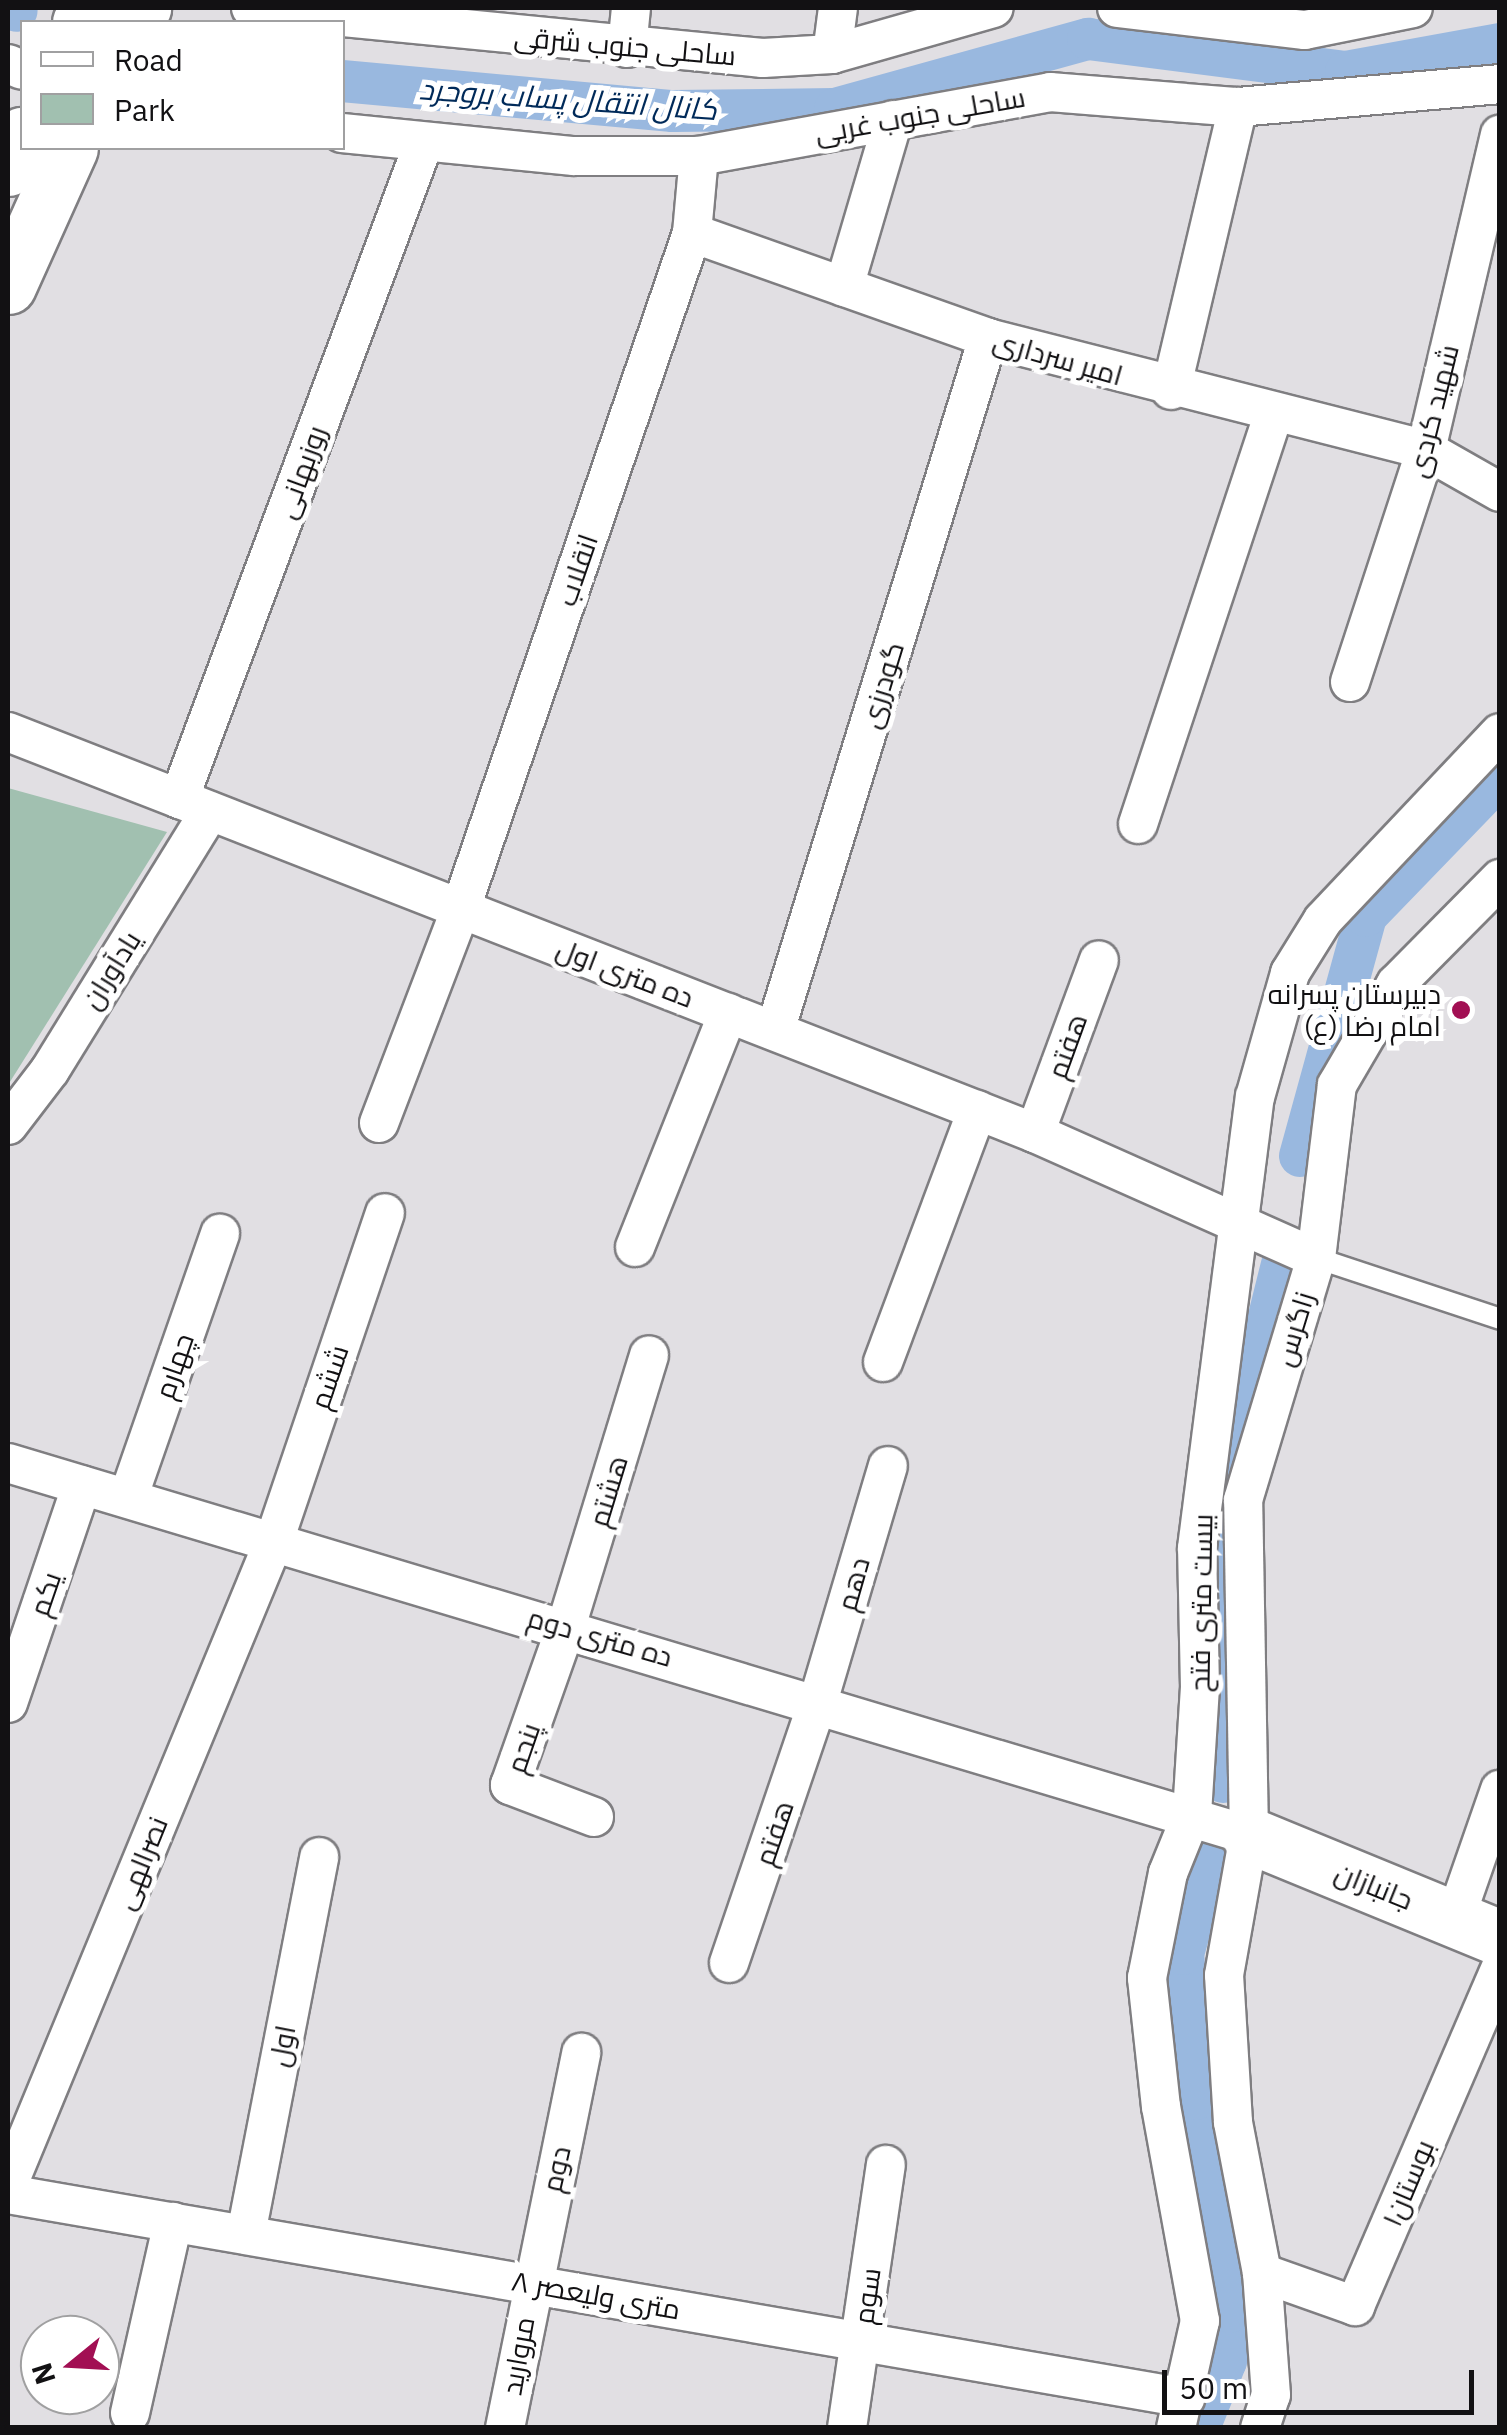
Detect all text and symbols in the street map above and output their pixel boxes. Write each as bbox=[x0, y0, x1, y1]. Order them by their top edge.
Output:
legend bbox=[20, 20, 345, 150]
street label: ساحلی جنوب شرقی bbox=[513, 20, 737, 72]
text: Road bbox=[114, 40, 183, 79]
water label: کانال انتقال پساب بروجرد bbox=[418, 71, 718, 127]
street label: ساحلی جنوب غربی bbox=[812, 80, 1028, 150]
text: Park bbox=[114, 90, 175, 129]
street label: امیر سرداری bbox=[989, 323, 1127, 393]
street label: شهید کردی bbox=[1400, 341, 1466, 481]
street label: روزبهانی bbox=[269, 421, 333, 523]
street label: انقلاب bbox=[549, 530, 605, 610]
street label: گودرزی bbox=[853, 638, 911, 732]
street label: یادآوران bbox=[74, 925, 148, 1015]
street label: ده متری اول bbox=[552, 931, 698, 1015]
place label: دبیرستان پسرانه امام رضا (ع) bbox=[1268, 977, 1441, 1043]
marker: دبیرستان پسرانه امام رضا (ع) bbox=[1450, 999, 1472, 1021]
street label: هفتم bbox=[1040, 1009, 1094, 1083]
street label: زاگرس bbox=[1267, 1288, 1321, 1370]
street label: چهارم bbox=[147, 1329, 201, 1403]
street label: ششم bbox=[302, 1340, 356, 1414]
street label: هشتم bbox=[581, 1451, 635, 1531]
street label: بیست متری فتح bbox=[1183, 1514, 1219, 1692]
street label: دهم bbox=[829, 1553, 877, 1615]
street label: یکم bbox=[22, 1568, 68, 1620]
street label: ده متری دوم bbox=[524, 1600, 676, 1674]
street label: پنجم bbox=[499, 1718, 547, 1778]
street label: هفتم bbox=[747, 1796, 801, 1870]
street label: نصرالهی bbox=[107, 1812, 175, 1914]
street label: جانبازان bbox=[1330, 1855, 1418, 1917]
street label: اول bbox=[262, 2022, 302, 2070]
street label: بوستان۱ bbox=[1375, 2135, 1441, 2231]
street label: دوم bbox=[534, 2143, 578, 2195]
street label: ۸ متری ولیعصر bbox=[509, 2264, 683, 2326]
street label: سوم bbox=[846, 2266, 888, 2326]
street label: مروارید bbox=[495, 2314, 541, 2398]
north arrow bbox=[20, 2315, 120, 2415]
scale bar bbox=[1167, 2350, 1480, 2412]
text: N bbox=[22, 2358, 64, 2389]
text: 50 m bbox=[1179, 2368, 1248, 2407]

